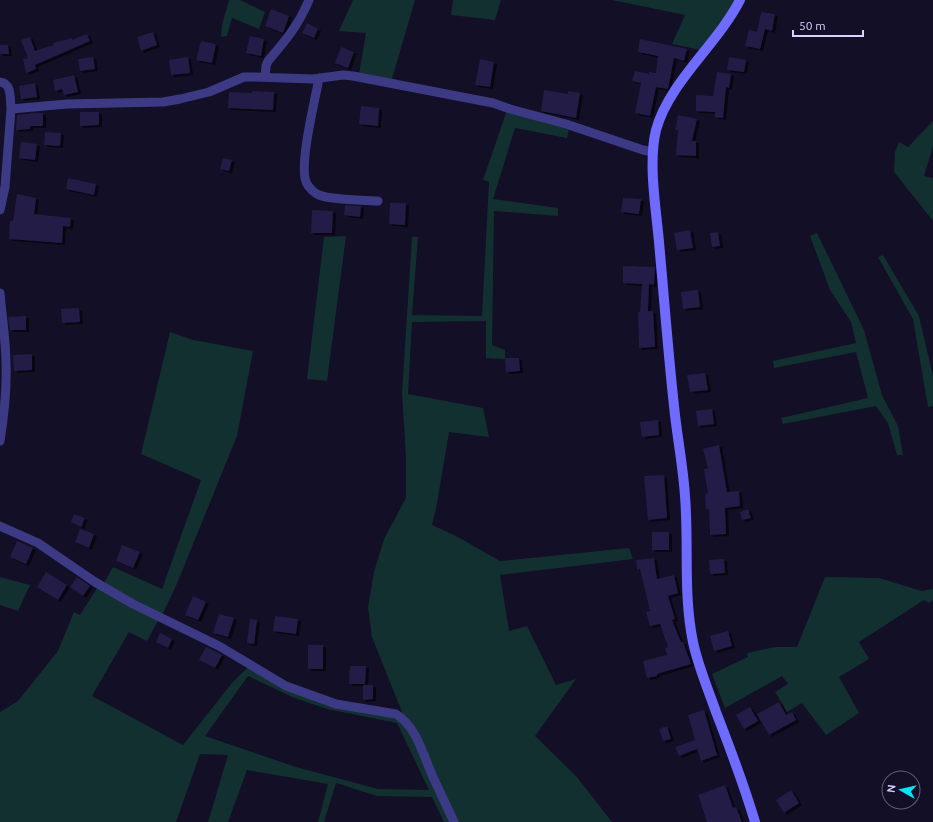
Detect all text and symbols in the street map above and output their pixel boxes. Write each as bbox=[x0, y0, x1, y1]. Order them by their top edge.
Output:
scale bar bbox=[793, 12, 863, 38]
text: 50 m bbox=[799, 19, 826, 32]
north arrow bbox=[881, 770, 921, 810]
text: N bbox=[885, 784, 898, 794]

